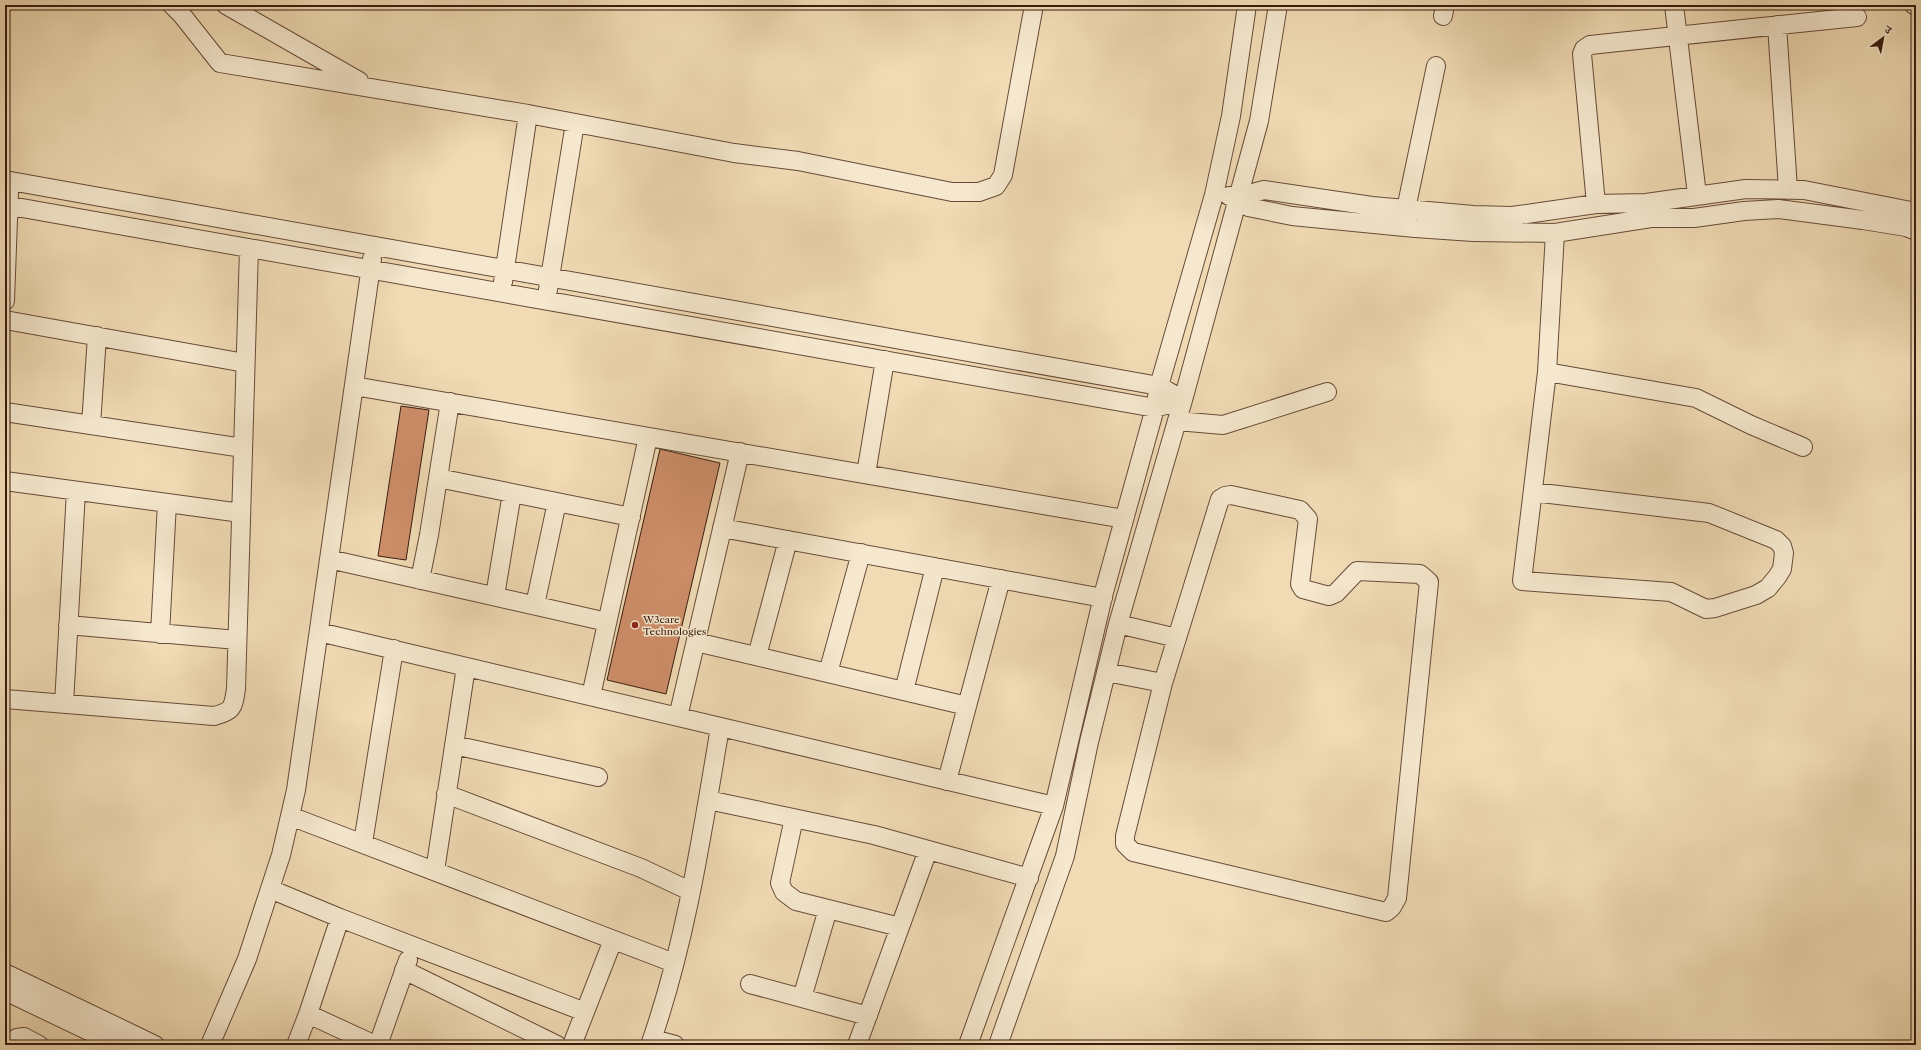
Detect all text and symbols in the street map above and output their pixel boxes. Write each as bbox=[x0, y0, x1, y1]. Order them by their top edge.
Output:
north arrow bbox=[1863, 18, 1903, 58]
text: उ bbox=[1881, 22, 1896, 38]
place label: W3care Technologies bbox=[642, 613, 706, 638]
marker: W3care Technologies bbox=[630, 620, 640, 630]

